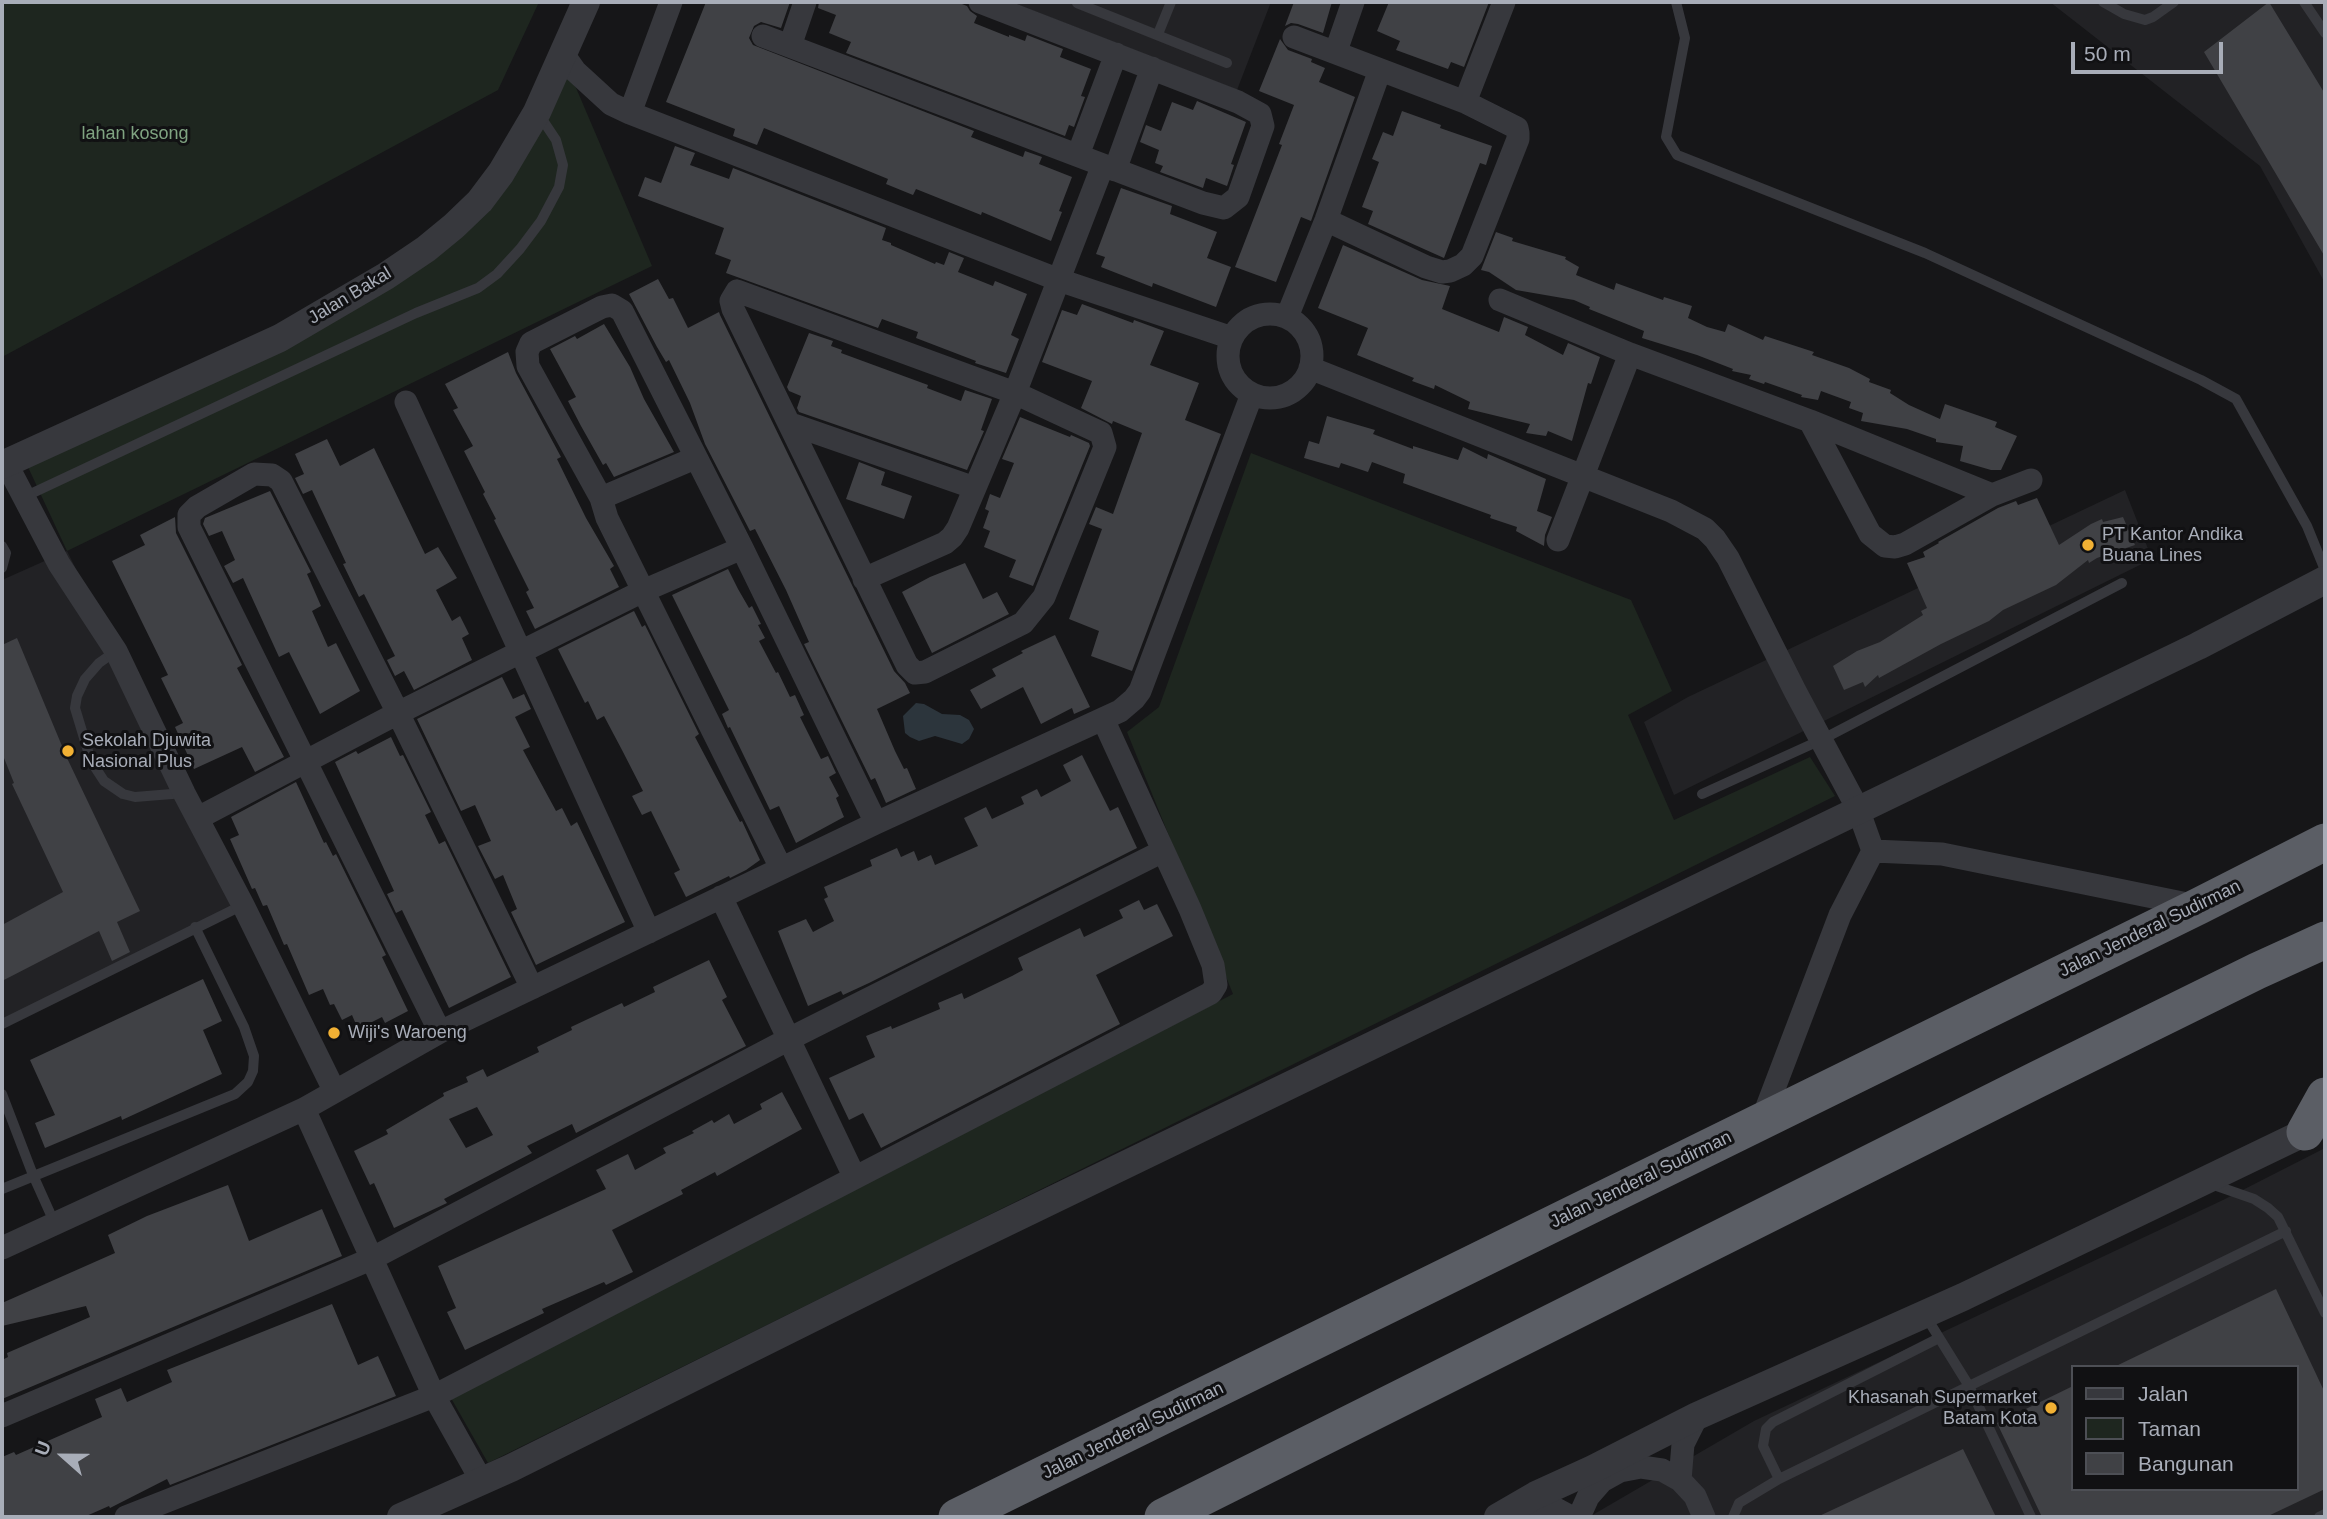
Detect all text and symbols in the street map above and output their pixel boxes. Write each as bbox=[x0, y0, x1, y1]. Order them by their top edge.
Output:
scale bar bbox=[2075, 28, 2227, 72]
text: 50 m bbox=[2084, 42, 2131, 65]
park label: lahan kosong bbox=[81, 123, 189, 145]
street label: Jalan Bakal bbox=[305, 263, 395, 329]
place label: PT Kantor Andika Buana Lines bbox=[2102, 524, 2243, 566]
marker: PT Kantor Andika Buana Lines bbox=[2080, 537, 2096, 553]
place label: Sekolah Djuwita Nasional Plus bbox=[82, 730, 211, 772]
marker: Sekolah Djuwita Nasional Plus bbox=[60, 743, 76, 759]
street label: Jalan Jenderal Sudirman bbox=[2056, 876, 2244, 982]
place label: Wiji's Waroeng bbox=[348, 1022, 467, 1044]
marker: Wiji's Waroeng bbox=[326, 1025, 342, 1041]
street label: Jalan Jenderal Sudirman bbox=[1547, 1127, 1735, 1233]
legend bbox=[2072, 1365, 2299, 1491]
street label: Jalan Jenderal Sudirman bbox=[1039, 1378, 1227, 1484]
text: Jalan bbox=[2138, 1382, 2188, 1405]
place label: Khasanah Supermarket Batam Kota bbox=[1848, 1387, 2037, 1430]
marker: Khasanah Supermarket Batam Kota bbox=[2043, 1400, 2059, 1416]
text: Taman bbox=[2138, 1417, 2201, 1440]
north arrow bbox=[28, 1421, 98, 1491]
text: U bbox=[31, 1438, 55, 1458]
text: Bangunan bbox=[2138, 1452, 2234, 1475]

